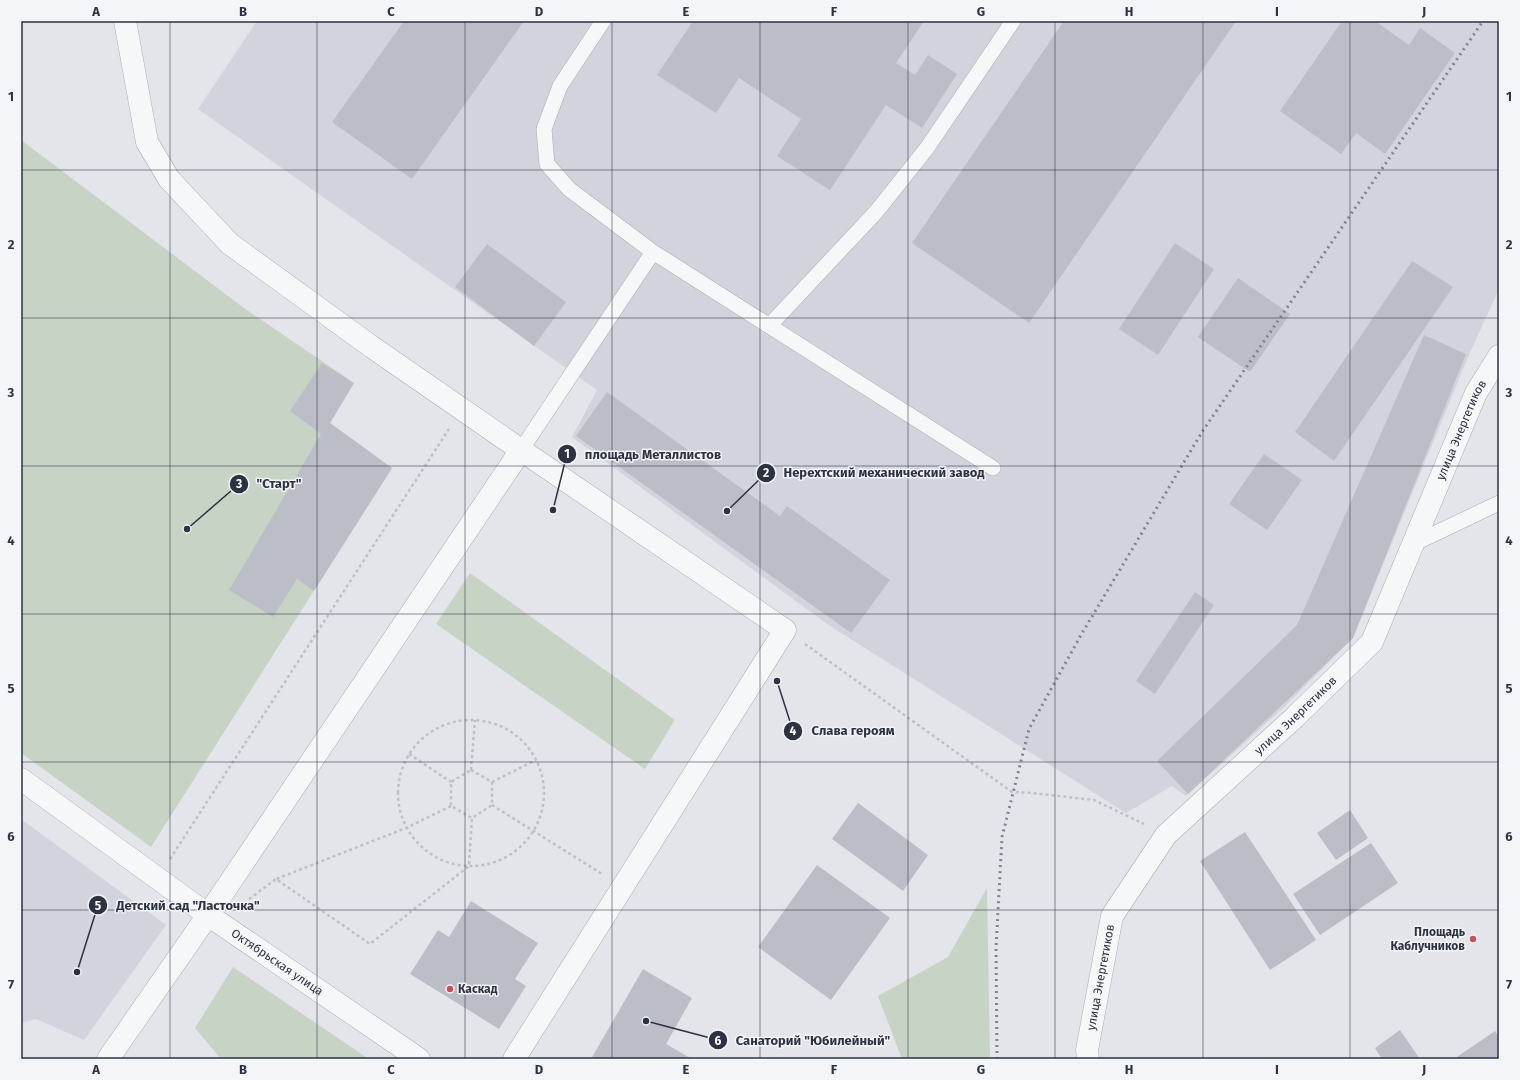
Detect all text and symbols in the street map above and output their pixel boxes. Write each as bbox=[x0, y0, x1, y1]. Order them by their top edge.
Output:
text: A bbox=[91, 4, 100, 19]
text: B bbox=[239, 4, 247, 19]
text: C bbox=[387, 4, 395, 19]
text: D bbox=[535, 4, 544, 19]
text: E bbox=[683, 4, 690, 19]
text: F bbox=[831, 4, 838, 19]
text: G bbox=[977, 4, 985, 19]
text: H bbox=[1125, 4, 1133, 19]
text: I bbox=[1275, 4, 1279, 19]
text: J bbox=[1421, 4, 1426, 19]
text: 1 bbox=[8, 89, 14, 104]
text: 1 bbox=[1506, 89, 1512, 104]
text: 2 bbox=[8, 237, 15, 252]
text: 2 bbox=[1506, 237, 1513, 252]
street label: улица Энергетиков bbox=[1433, 377, 1489, 482]
text: 3 bbox=[7, 385, 15, 400]
text: 3 bbox=[1505, 385, 1513, 400]
callout: площадь Металлистов bbox=[557, 442, 729, 467]
text: 1 bbox=[564, 447, 570, 461]
text: площадь Металлистов bbox=[585, 447, 721, 462]
callout: Нерехтский механический завод bbox=[756, 460, 993, 485]
text: Нерехтский механический завод bbox=[784, 465, 985, 480]
text: 2 bbox=[763, 466, 769, 480]
callout: "Старт" bbox=[229, 471, 310, 496]
text: "Старт" bbox=[257, 476, 302, 491]
text: 3 bbox=[235, 477, 242, 491]
text: 4 bbox=[7, 533, 15, 548]
text: 4 bbox=[1505, 533, 1513, 548]
street label: улица Энергетиков bbox=[1252, 673, 1340, 758]
text: 5 bbox=[8, 681, 15, 696]
text: 5 bbox=[1506, 681, 1513, 696]
callout: Слава героям bbox=[783, 718, 902, 743]
text: Слава героям bbox=[811, 723, 895, 738]
text: 4 bbox=[790, 724, 797, 738]
text: 6 bbox=[7, 829, 15, 844]
text: 6 bbox=[1505, 829, 1513, 844]
callout: Детский сад "Ласточка" bbox=[88, 893, 268, 918]
text: Детский сад "Ласточка" bbox=[115, 898, 260, 913]
text: 5 bbox=[95, 899, 102, 913]
street label: улица Энергетиков bbox=[1084, 923, 1117, 1031]
place label: Площадь Каблучников bbox=[1390, 925, 1466, 953]
street label: Октябрьская улица bbox=[229, 926, 326, 999]
marker: Площадь Каблучников bbox=[1468, 934, 1478, 944]
text: 7 bbox=[8, 977, 14, 992]
text: 7 bbox=[1506, 977, 1512, 992]
place label: Каскад bbox=[458, 982, 498, 996]
marker: Каскад bbox=[445, 984, 455, 994]
callout: Санаторий "Юбилейный" bbox=[708, 1028, 898, 1053]
text: Санаторий "Юбилейный" bbox=[736, 1033, 891, 1048]
text: 6 bbox=[715, 1034, 722, 1048]
text: A bbox=[91, 1062, 100, 1077]
text: B bbox=[239, 1062, 247, 1077]
text: C bbox=[387, 1062, 395, 1077]
text: D bbox=[535, 1062, 544, 1077]
text: E bbox=[683, 1062, 690, 1077]
text: F bbox=[831, 1062, 838, 1077]
text: G bbox=[977, 1062, 985, 1077]
text: H bbox=[1125, 1062, 1133, 1077]
text: I bbox=[1275, 1062, 1279, 1077]
text: J bbox=[1421, 1062, 1426, 1077]

